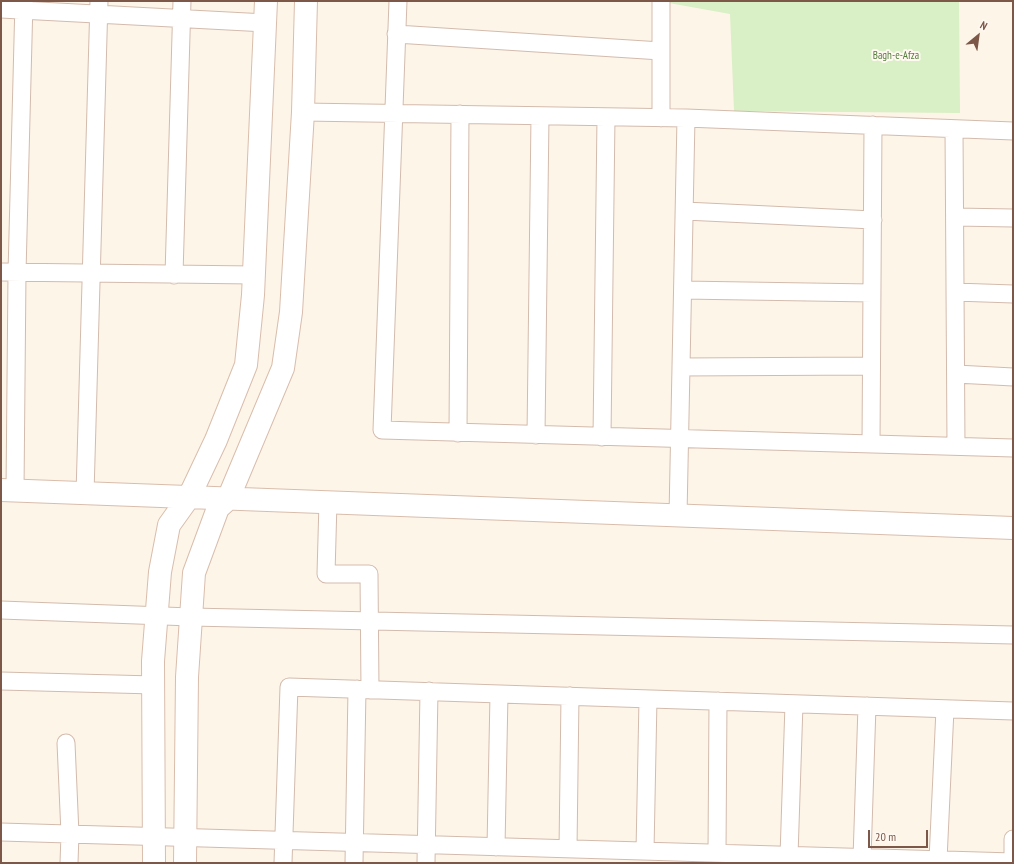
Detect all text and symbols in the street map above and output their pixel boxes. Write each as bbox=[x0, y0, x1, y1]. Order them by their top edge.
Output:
north arrow bbox=[958, 16, 998, 56]
text: N bbox=[978, 18, 990, 33]
park label: Bagh-e-Afza bbox=[873, 49, 919, 63]
scale bar bbox=[870, 822, 930, 848]
text: 20 m bbox=[875, 829, 896, 844]

